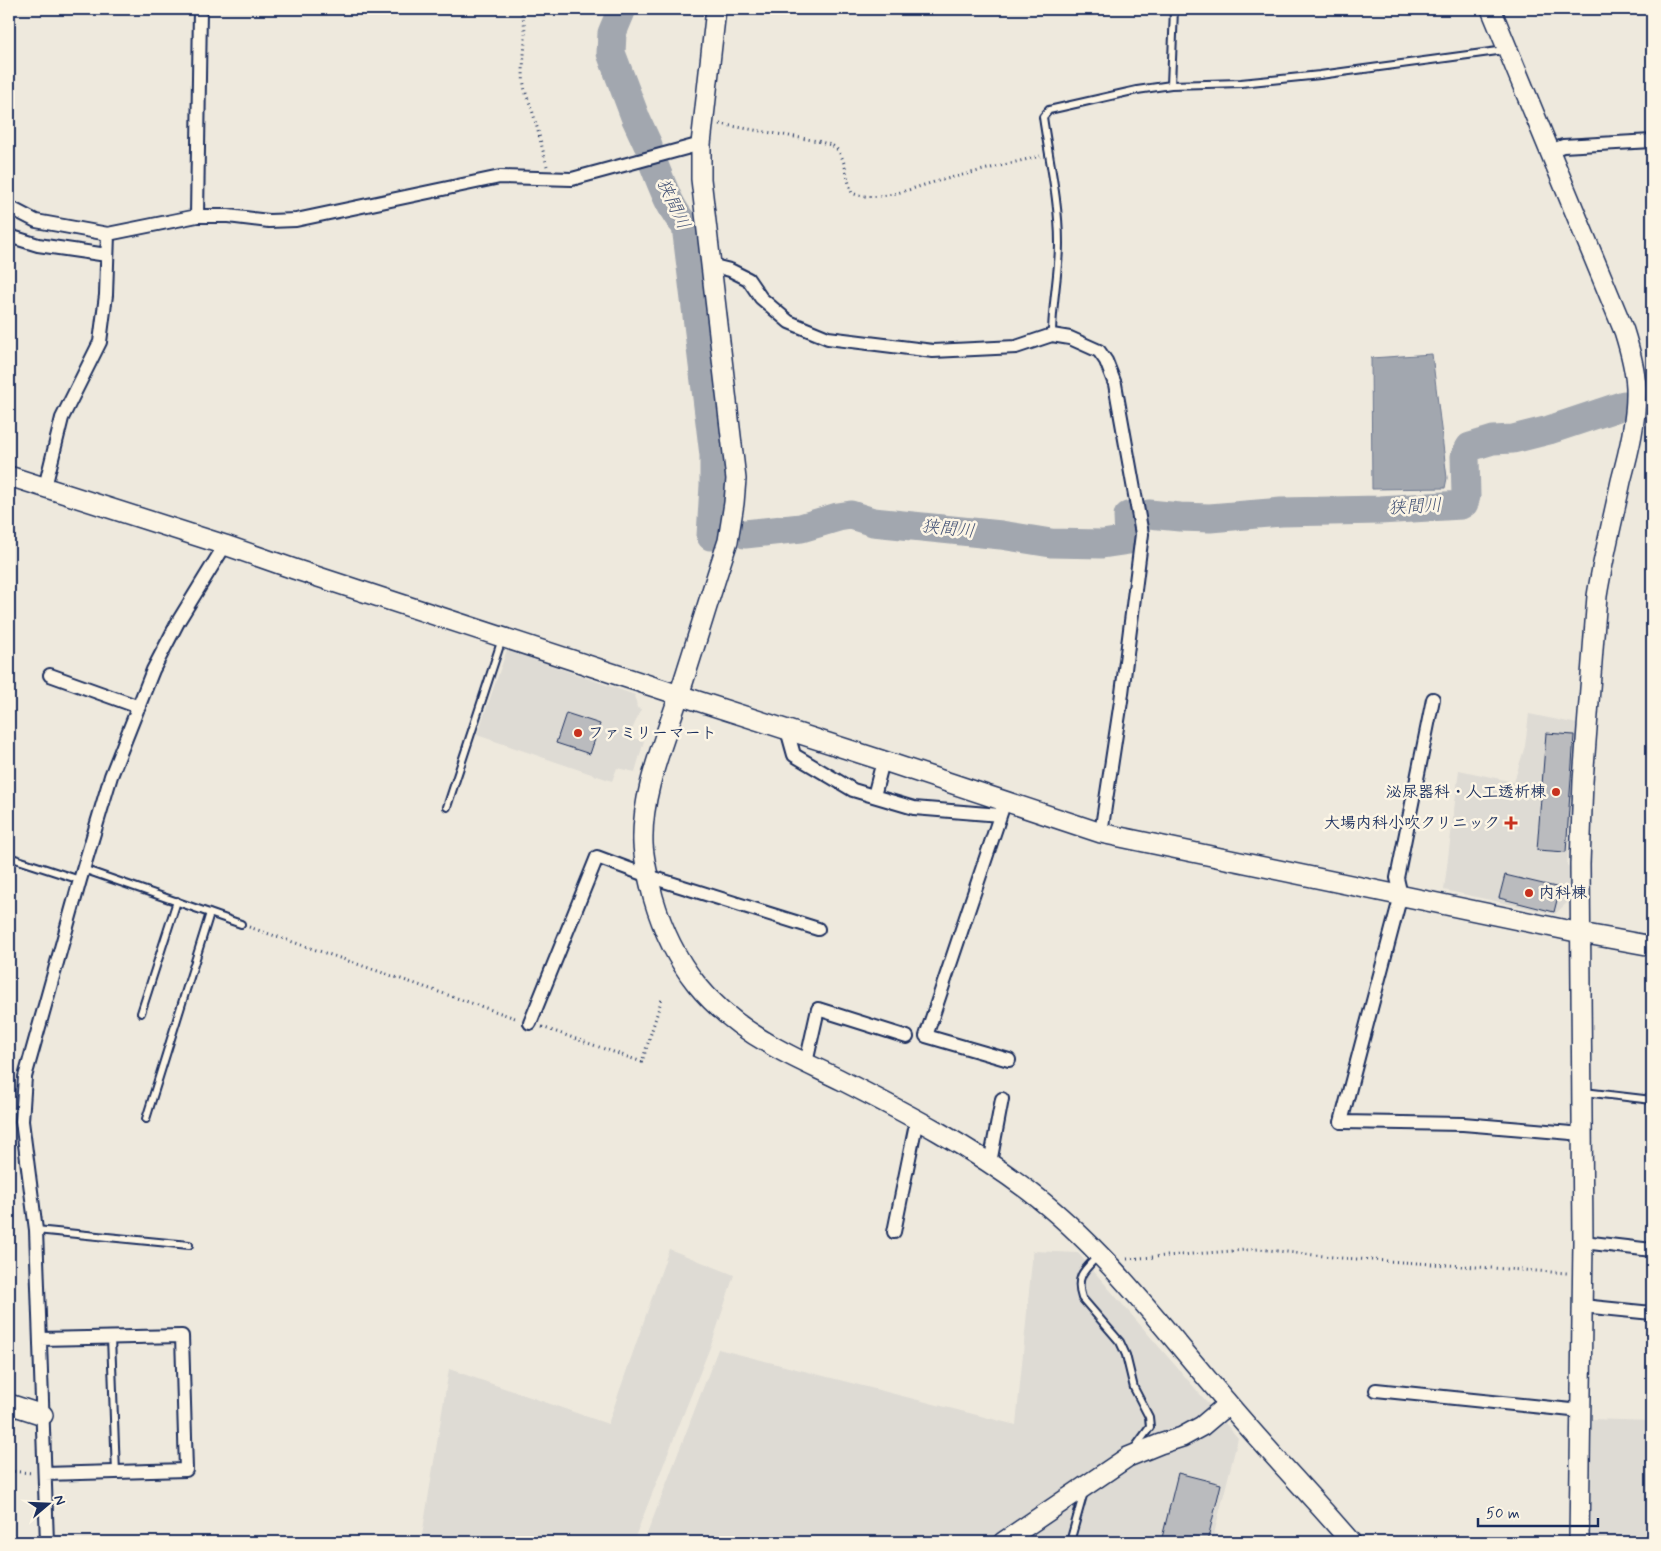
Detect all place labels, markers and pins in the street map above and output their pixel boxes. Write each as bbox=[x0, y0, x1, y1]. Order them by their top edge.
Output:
place label: ファミリーマート bbox=[588, 723, 717, 744]
marker: ファミリーマート bbox=[572, 727, 584, 739]
place label: 泌尿器科・人工透析棟 bbox=[1386, 782, 1547, 803]
marker: 泌尿器科・人工透析棟 bbox=[1550, 786, 1562, 798]
place label: 大場内科小吹クリニック bbox=[1324, 813, 1500, 834]
marker: 大場内科小吹クリニック bbox=[1504, 816, 1518, 830]
place label: 内科棟 bbox=[1539, 883, 1588, 904]
marker: 内科棟 bbox=[1523, 887, 1535, 899]

